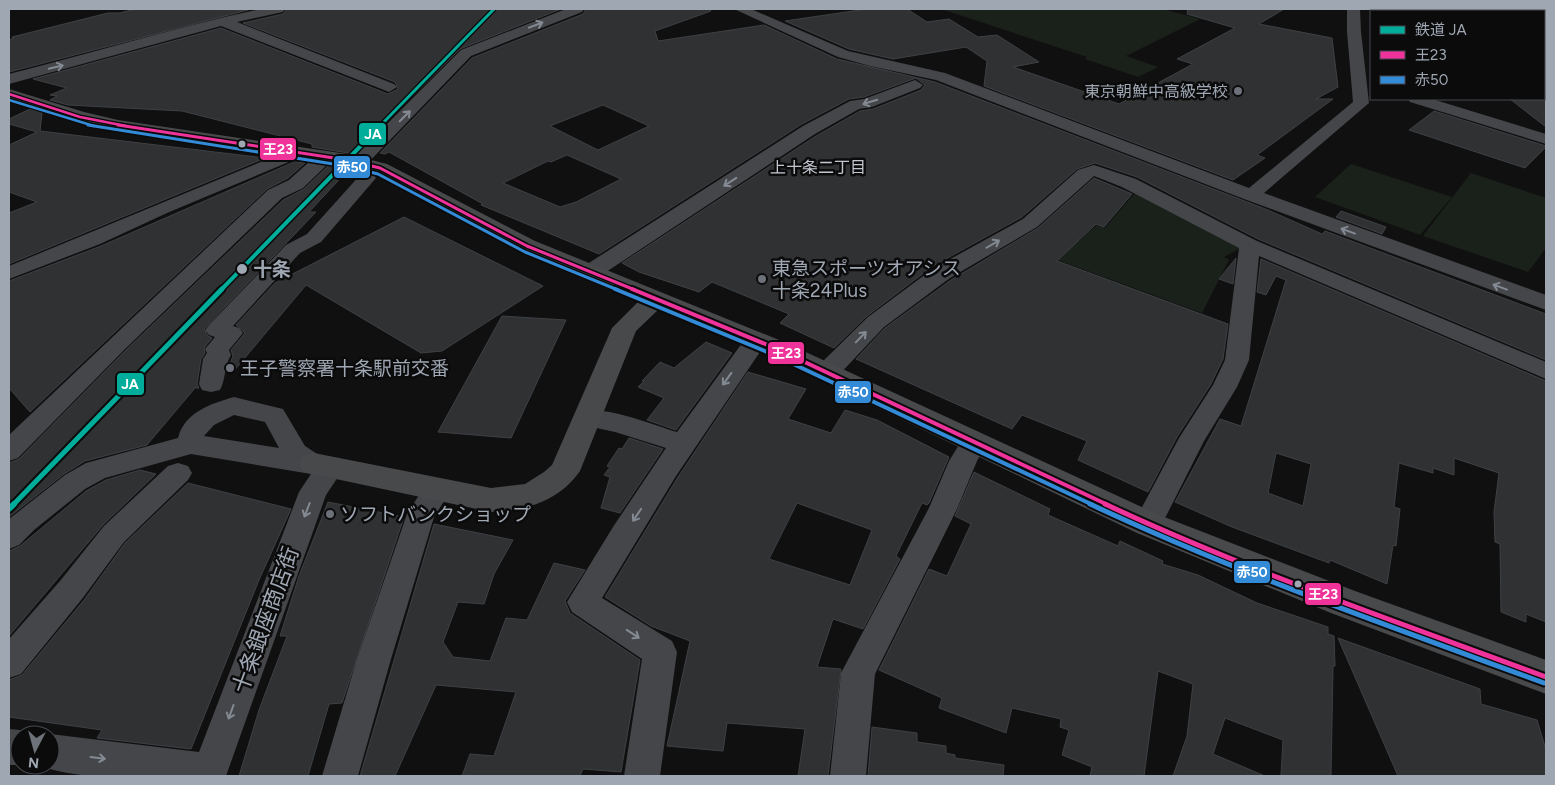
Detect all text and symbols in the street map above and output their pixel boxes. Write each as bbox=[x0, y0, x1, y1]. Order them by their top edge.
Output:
legend bbox=[1370, 10, 1545, 100]
one-way arrow bbox=[528, 19, 543, 28]
text: 鉄道 JA bbox=[1415, 21, 1467, 39]
text: 王23 bbox=[1415, 46, 1447, 64]
one-way arrow bbox=[47, 62, 63, 71]
text: 赤50 bbox=[1415, 71, 1448, 89]
place label: 東京朝鮮中高級学校 bbox=[1084, 82, 1228, 101]
marker: 東京朝鮮中高級学校 bbox=[1232, 85, 1244, 97]
one-way arrow bbox=[862, 97, 878, 107]
one-way arrow bbox=[399, 109, 411, 122]
line badge: JA bbox=[358, 122, 387, 146]
text: JA bbox=[364, 126, 382, 143]
line badge: 王23 bbox=[259, 137, 297, 161]
unlabelled marker bbox=[237, 139, 247, 149]
text: 王23 bbox=[263, 141, 293, 158]
line badge: 赤50 bbox=[333, 155, 371, 179]
district label: 上十条二丁目 bbox=[770, 158, 866, 177]
text: 赤50 bbox=[336, 159, 368, 176]
one-way arrow bbox=[723, 177, 737, 187]
one-way arrow bbox=[1341, 226, 1356, 235]
one-way arrow bbox=[985, 239, 1000, 248]
place label: 東急スポーツオアシス 十条24Plus bbox=[772, 257, 961, 302]
place label: 十条 bbox=[253, 258, 291, 281]
marker: 十条 bbox=[235, 262, 249, 276]
marker: 東急スポーツオアシス 十条24Plus bbox=[756, 273, 768, 285]
one-way arrow bbox=[1493, 282, 1509, 291]
one-way arrow bbox=[855, 331, 867, 344]
line badge: 王23 bbox=[767, 341, 805, 365]
text: 王23 bbox=[771, 345, 801, 362]
place label: 王子警察署十条駅前交番 bbox=[240, 357, 449, 380]
marker: 王子警察署十条駅前交番 bbox=[224, 362, 236, 374]
line badge: JA bbox=[116, 372, 145, 396]
one-way arrow bbox=[721, 372, 732, 385]
text: JA bbox=[121, 376, 139, 393]
line badge: 赤50 bbox=[834, 380, 872, 404]
text: 赤50 bbox=[837, 384, 869, 401]
one-way arrow bbox=[301, 502, 311, 517]
place label: ソフトバンクショップ bbox=[340, 503, 531, 526]
one-way arrow bbox=[632, 507, 642, 521]
marker: ソフトバンクショップ bbox=[324, 508, 336, 520]
street label: 十条銀座商店街 bbox=[226, 543, 304, 697]
line badge: 赤50 bbox=[1233, 560, 1271, 584]
text: 赤50 bbox=[1236, 564, 1268, 581]
unlabelled marker bbox=[1293, 579, 1303, 589]
line badge: 王23 bbox=[1304, 582, 1342, 606]
text: 王23 bbox=[1308, 586, 1338, 603]
one-way arrow bbox=[626, 629, 640, 639]
one-way arrow bbox=[226, 703, 235, 719]
north arrow bbox=[10, 725, 60, 775]
text: N bbox=[27, 753, 40, 771]
one-way arrow bbox=[90, 753, 106, 763]

